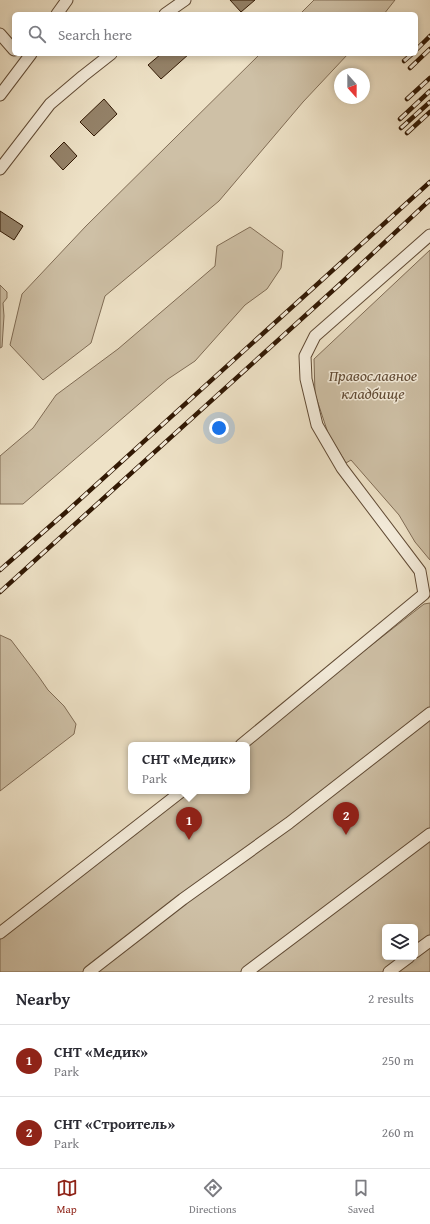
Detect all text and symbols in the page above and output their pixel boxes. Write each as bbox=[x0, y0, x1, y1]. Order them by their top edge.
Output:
search box bbox=[12, 12, 418, 56]
icon: search bbox=[26, 23, 48, 45]
text: Search here bbox=[58, 24, 132, 45]
north arrow bbox=[334, 68, 370, 104]
park label: Православное кладбище bbox=[329, 363, 418, 405]
your location bbox=[209, 418, 229, 438]
popup bbox=[128, 742, 250, 794]
text: СНТ «Медик» bbox=[142, 748, 236, 769]
text: Park bbox=[142, 769, 167, 788]
pin: 2 bbox=[333, 802, 359, 835]
pin: 1 bbox=[176, 807, 202, 840]
map controls bbox=[382, 924, 418, 960]
button: layers bbox=[382, 924, 418, 960]
text: Nearby bbox=[16, 986, 70, 1011]
text: 2 results bbox=[368, 989, 414, 1008]
text: СНТ «Медик» bbox=[54, 1041, 148, 1062]
text: 1 bbox=[26, 1051, 32, 1070]
text: 250 m bbox=[382, 1051, 414, 1070]
text: Park bbox=[54, 1062, 79, 1081]
text: СНТ «Строитель» bbox=[54, 1113, 175, 1134]
text: 2 bbox=[26, 1123, 32, 1142]
text: 260 m bbox=[382, 1123, 414, 1142]
text: Park bbox=[54, 1134, 79, 1153]
tab: Map bbox=[56, 1177, 78, 1217]
tab: Directions bbox=[189, 1177, 236, 1217]
tab: Saved bbox=[348, 1177, 374, 1217]

